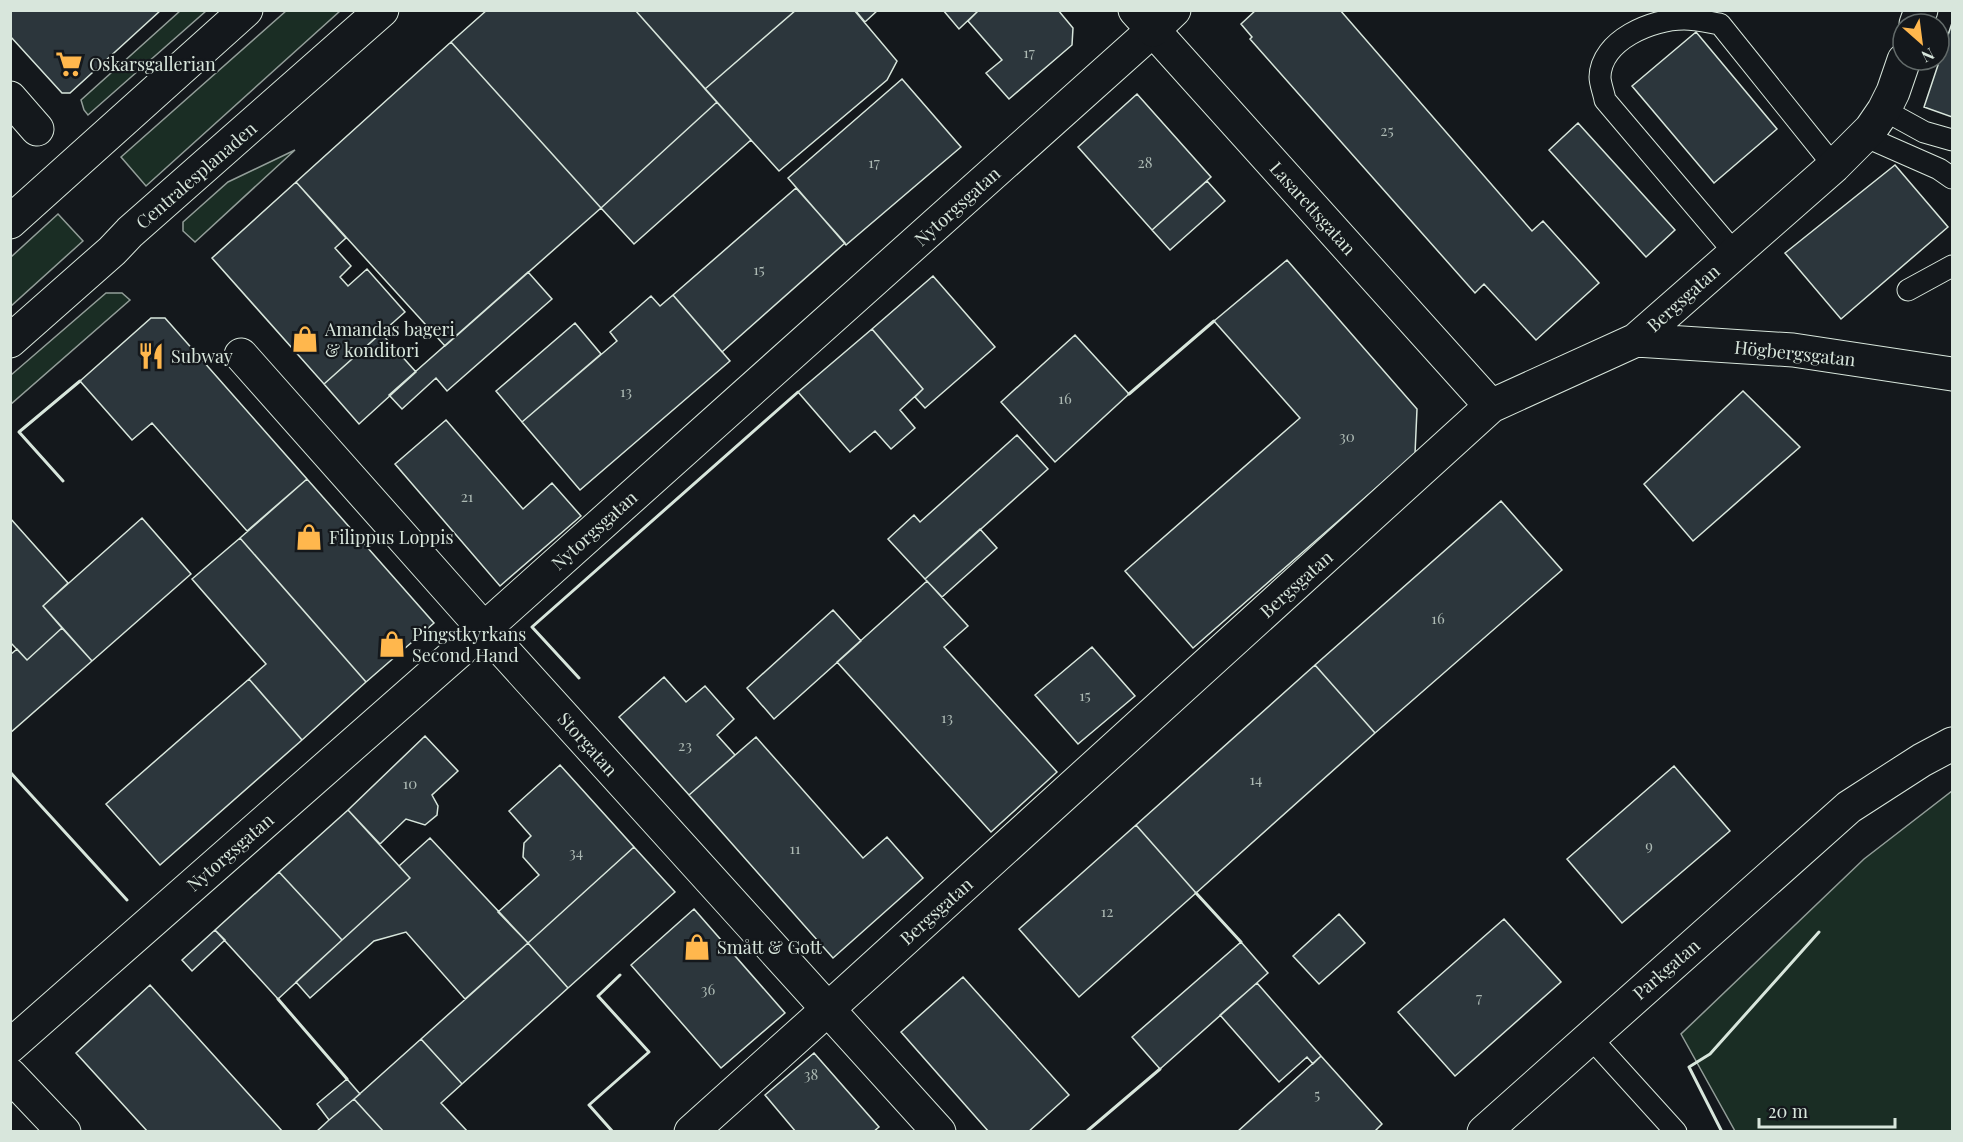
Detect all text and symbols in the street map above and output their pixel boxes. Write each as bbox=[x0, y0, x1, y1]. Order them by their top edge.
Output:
north arrow bbox=[1891, 12, 1951, 72]
house number: 17 bbox=[1023, 42, 1035, 62]
text: N bbox=[1918, 44, 1938, 68]
supermarket icon: Oskarsgallerian bbox=[54, 49, 84, 79]
place label: Oskarsgallerian bbox=[89, 52, 216, 76]
street label: Centralesplanaden bbox=[131, 116, 262, 234]
house number: 25 bbox=[1380, 120, 1394, 140]
house number: 17 bbox=[868, 152, 880, 172]
house number: 28 bbox=[1138, 152, 1153, 172]
street label: Lasarettsgatan bbox=[1265, 156, 1361, 260]
street label: Nytorgsgatan bbox=[909, 161, 1005, 251]
house number: 15 bbox=[753, 259, 765, 279]
street label: Bergsgatan bbox=[1641, 259, 1725, 337]
place label: Amandas bageri & konditori bbox=[324, 317, 455, 362]
shop icon: Amandas bageri & konditori bbox=[290, 324, 320, 354]
street label: Högbergsgatan bbox=[1733, 335, 1857, 371]
restaurant icon: Subway bbox=[136, 341, 166, 371]
place label: Subway bbox=[171, 344, 233, 368]
house number: 13 bbox=[620, 381, 632, 401]
house number: 16 bbox=[1058, 388, 1072, 408]
house number: 30 bbox=[1339, 426, 1355, 446]
street label: Nytorgsgatan bbox=[546, 485, 642, 575]
house number: 21 bbox=[461, 486, 474, 506]
shop icon: Filippus Loppis bbox=[294, 522, 324, 552]
place label: Filippus Loppis bbox=[329, 525, 454, 549]
street label: Bergsgatan bbox=[1254, 545, 1338, 623]
house number: 16 bbox=[1431, 608, 1445, 628]
place label: Pingstkyrkans Second Hand bbox=[412, 622, 526, 667]
shop icon: Pingstkyrkans Second Hand bbox=[377, 629, 407, 659]
house number: 15 bbox=[1079, 685, 1091, 705]
street label: Storgatan bbox=[553, 707, 623, 781]
house number: 13 bbox=[941, 707, 953, 727]
house number: 23 bbox=[678, 735, 692, 755]
house number: 14 bbox=[1250, 769, 1262, 789]
house number: 10 bbox=[403, 773, 417, 793]
street label: Nytorgsgatan bbox=[182, 807, 279, 896]
house number: 9 bbox=[1645, 835, 1653, 855]
house number: 11 bbox=[789, 838, 801, 858]
house number: 34 bbox=[569, 842, 583, 862]
street label: Bergsgatan bbox=[894, 872, 978, 950]
house number: 12 bbox=[1101, 901, 1113, 921]
shop icon: Smått & Gott bbox=[682, 932, 712, 962]
street label: Parkgatan bbox=[1627, 933, 1705, 1005]
place label: Smått & Gott bbox=[717, 935, 823, 959]
house number: 36 bbox=[701, 979, 715, 999]
house number: 7 bbox=[1476, 987, 1482, 1007]
house number: 38 bbox=[804, 1064, 818, 1084]
house number: 5 bbox=[1314, 1084, 1320, 1104]
scale bar bbox=[1759, 1091, 1896, 1129]
text: 20 m bbox=[1768, 1099, 1808, 1123]

